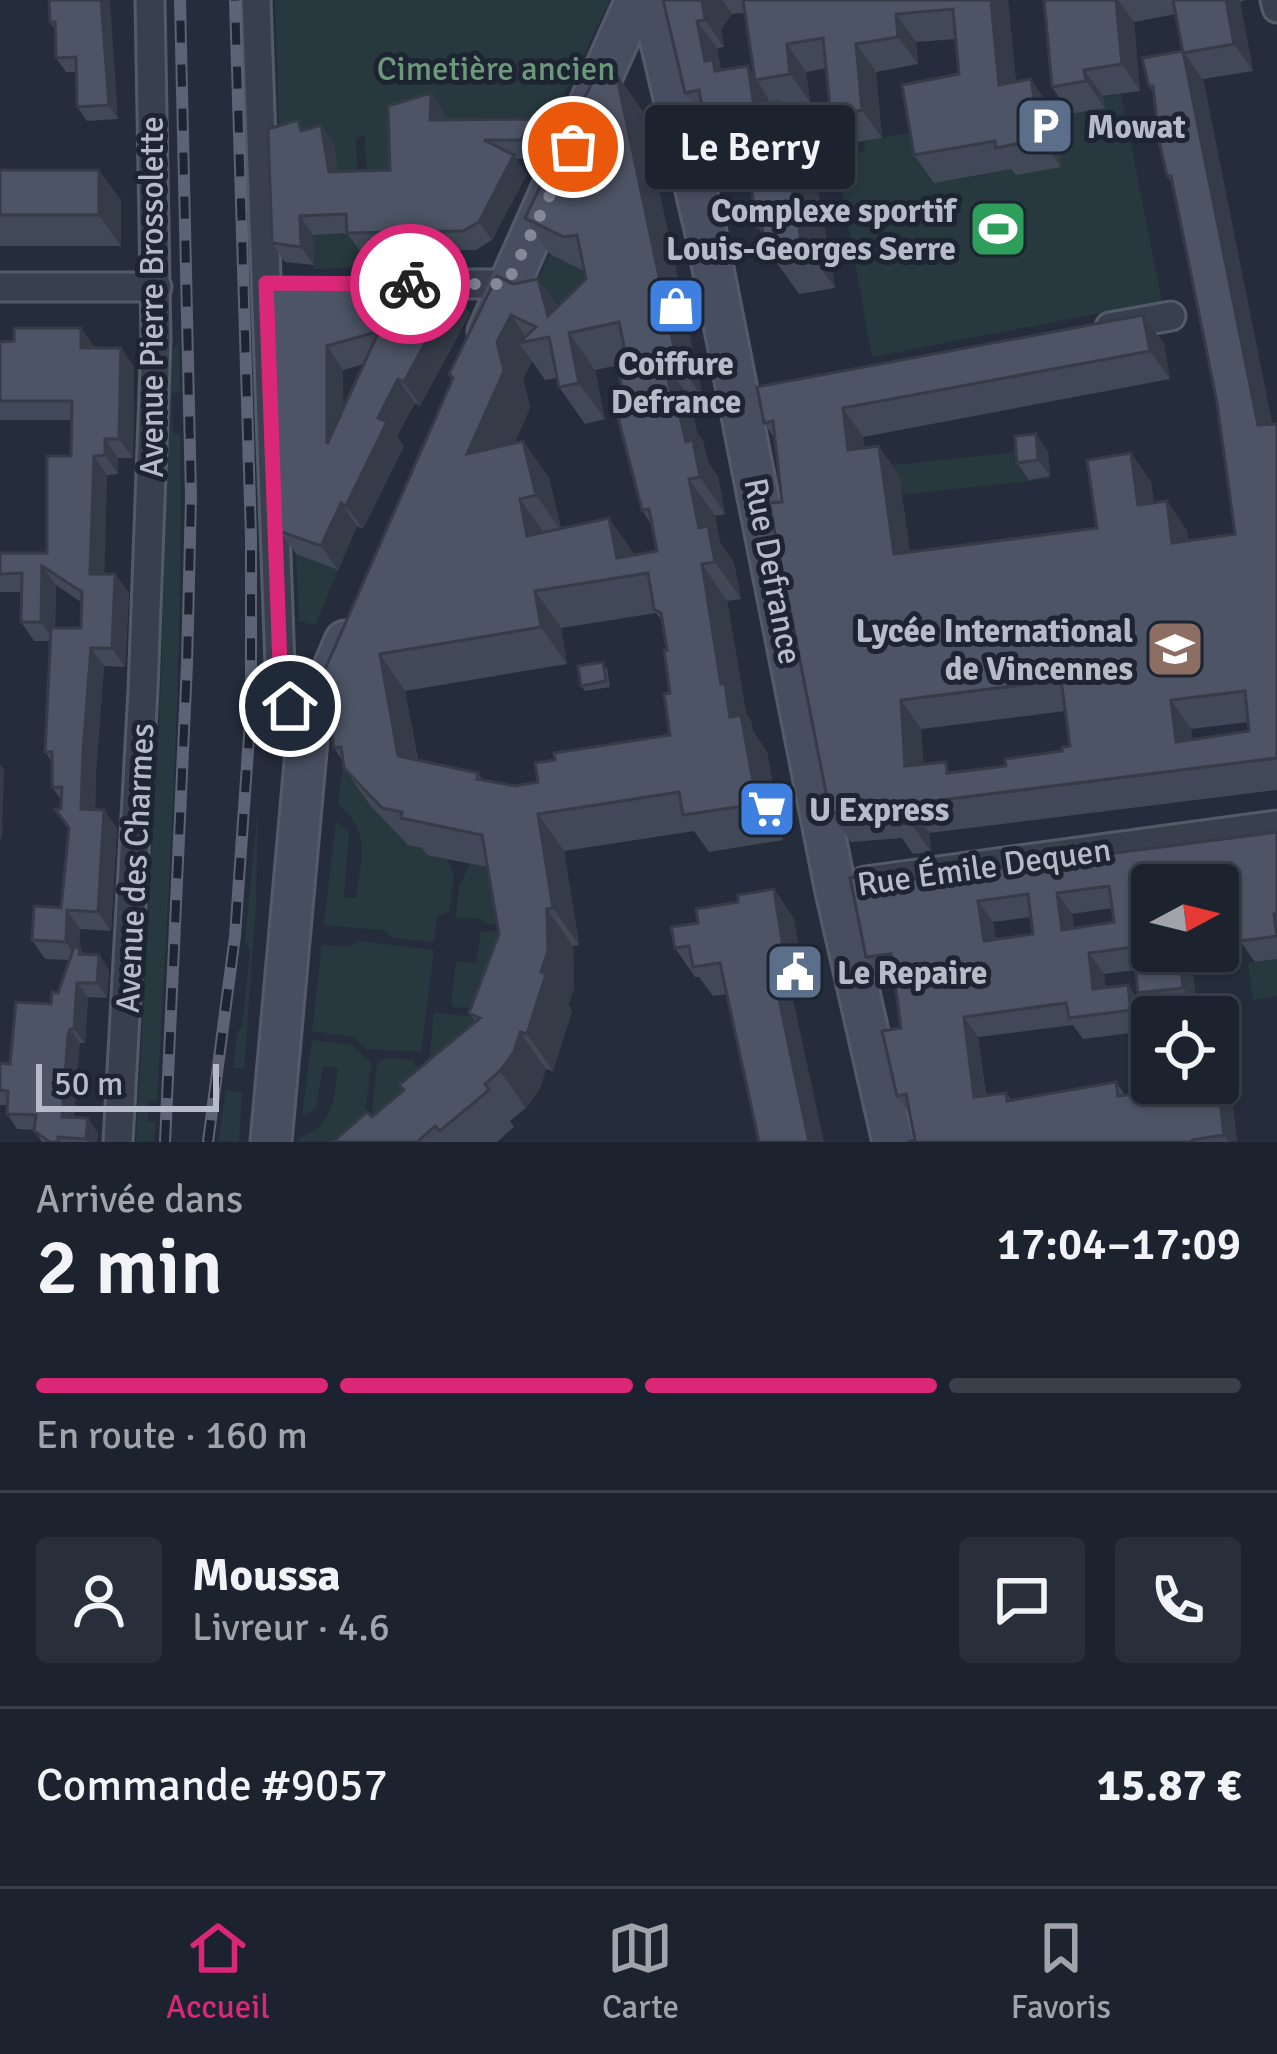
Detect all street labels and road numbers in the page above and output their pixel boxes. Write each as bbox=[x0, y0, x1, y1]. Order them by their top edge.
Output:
street label: Avenue Pierre Brossolette bbox=[132, 116, 173, 478]
street label: Rue Defrance bbox=[734, 475, 811, 668]
street label: Avenue des Charmes bbox=[107, 722, 164, 1014]
street label: Rue Émile Dequen bbox=[855, 829, 1114, 906]

